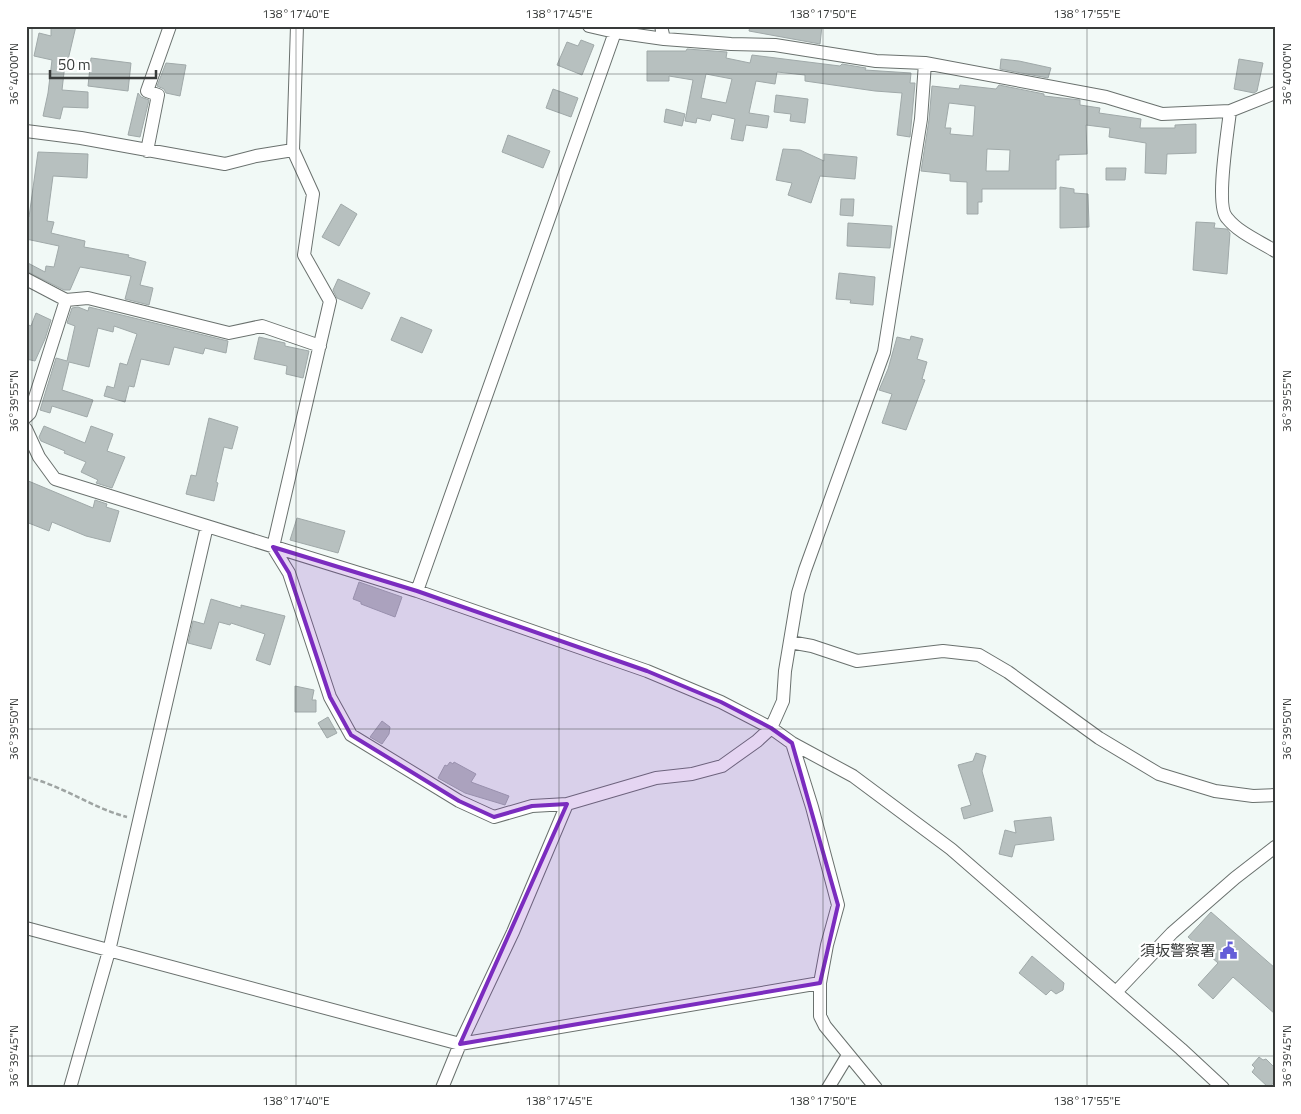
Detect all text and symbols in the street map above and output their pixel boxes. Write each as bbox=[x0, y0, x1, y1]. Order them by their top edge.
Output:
text: 138°17'40"E bbox=[262, 4, 330, 23]
text: 138°17'45"E bbox=[525, 4, 593, 23]
text: 138°17'50"E bbox=[789, 4, 857, 23]
text: 138°17'55"E bbox=[1053, 4, 1121, 23]
text: 36°40'00"N bbox=[4, 43, 23, 105]
text: 36°40'00"N bbox=[1277, 43, 1296, 105]
scale bar bbox=[50, 48, 156, 80]
text: 50 m bbox=[58, 53, 91, 76]
text: 36°39'55"N bbox=[4, 370, 23, 432]
text: 36°39'55"N bbox=[1277, 370, 1296, 432]
text: 36°39'50"N bbox=[4, 698, 23, 760]
text: 36°39'50"N bbox=[1277, 698, 1296, 760]
place label: 須坂警察署 bbox=[1140, 939, 1215, 962]
public building icon: 須坂警察署 bbox=[1219, 940, 1239, 960]
text: 36°39'45"N bbox=[4, 1025, 23, 1087]
text: 36°39'45"N bbox=[1277, 1025, 1296, 1087]
text: 138°17'40"E bbox=[262, 1091, 330, 1110]
text: 138°17'45"E bbox=[525, 1091, 593, 1110]
text: 138°17'50"E bbox=[789, 1091, 857, 1110]
text: 138°17'55"E bbox=[1053, 1091, 1121, 1110]

